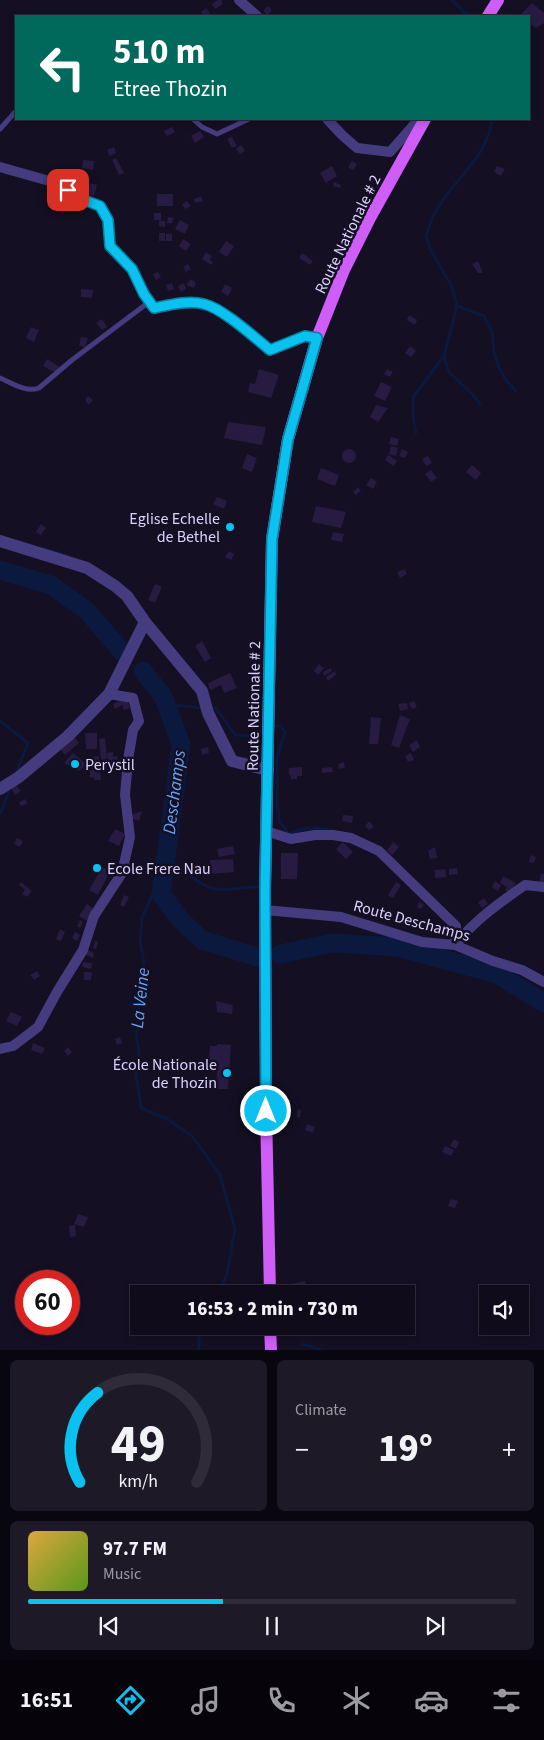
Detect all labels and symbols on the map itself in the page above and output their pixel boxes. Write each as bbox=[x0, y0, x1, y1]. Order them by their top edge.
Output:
pin bbox=[47, 169, 89, 211]
street label: Route Nationale # 2 bbox=[310, 171, 386, 298]
place label: Eglise Echelle de Bethel bbox=[129, 508, 220, 548]
marker: Eglise Echelle de Bethel bbox=[224, 521, 236, 533]
street label: Route Nationale # 2 bbox=[242, 641, 266, 771]
water label: Deschamps bbox=[157, 748, 192, 836]
place label: Perystil bbox=[85, 754, 135, 776]
marker: Perystil bbox=[69, 758, 81, 770]
place label: Ecole Frere Nau bbox=[107, 858, 211, 880]
marker: Ecole Frere Nau bbox=[91, 862, 103, 874]
street label: Route Deschamps bbox=[351, 895, 473, 947]
water label: La Veine bbox=[125, 966, 156, 1030]
place label: École Nationale de Thozin bbox=[113, 1054, 217, 1094]
marker: École Nationale de Thozin bbox=[221, 1067, 233, 1079]
position arrow bbox=[239, 1084, 291, 1136]
speed limit sign: 60 bbox=[15, 1270, 80, 1335]

